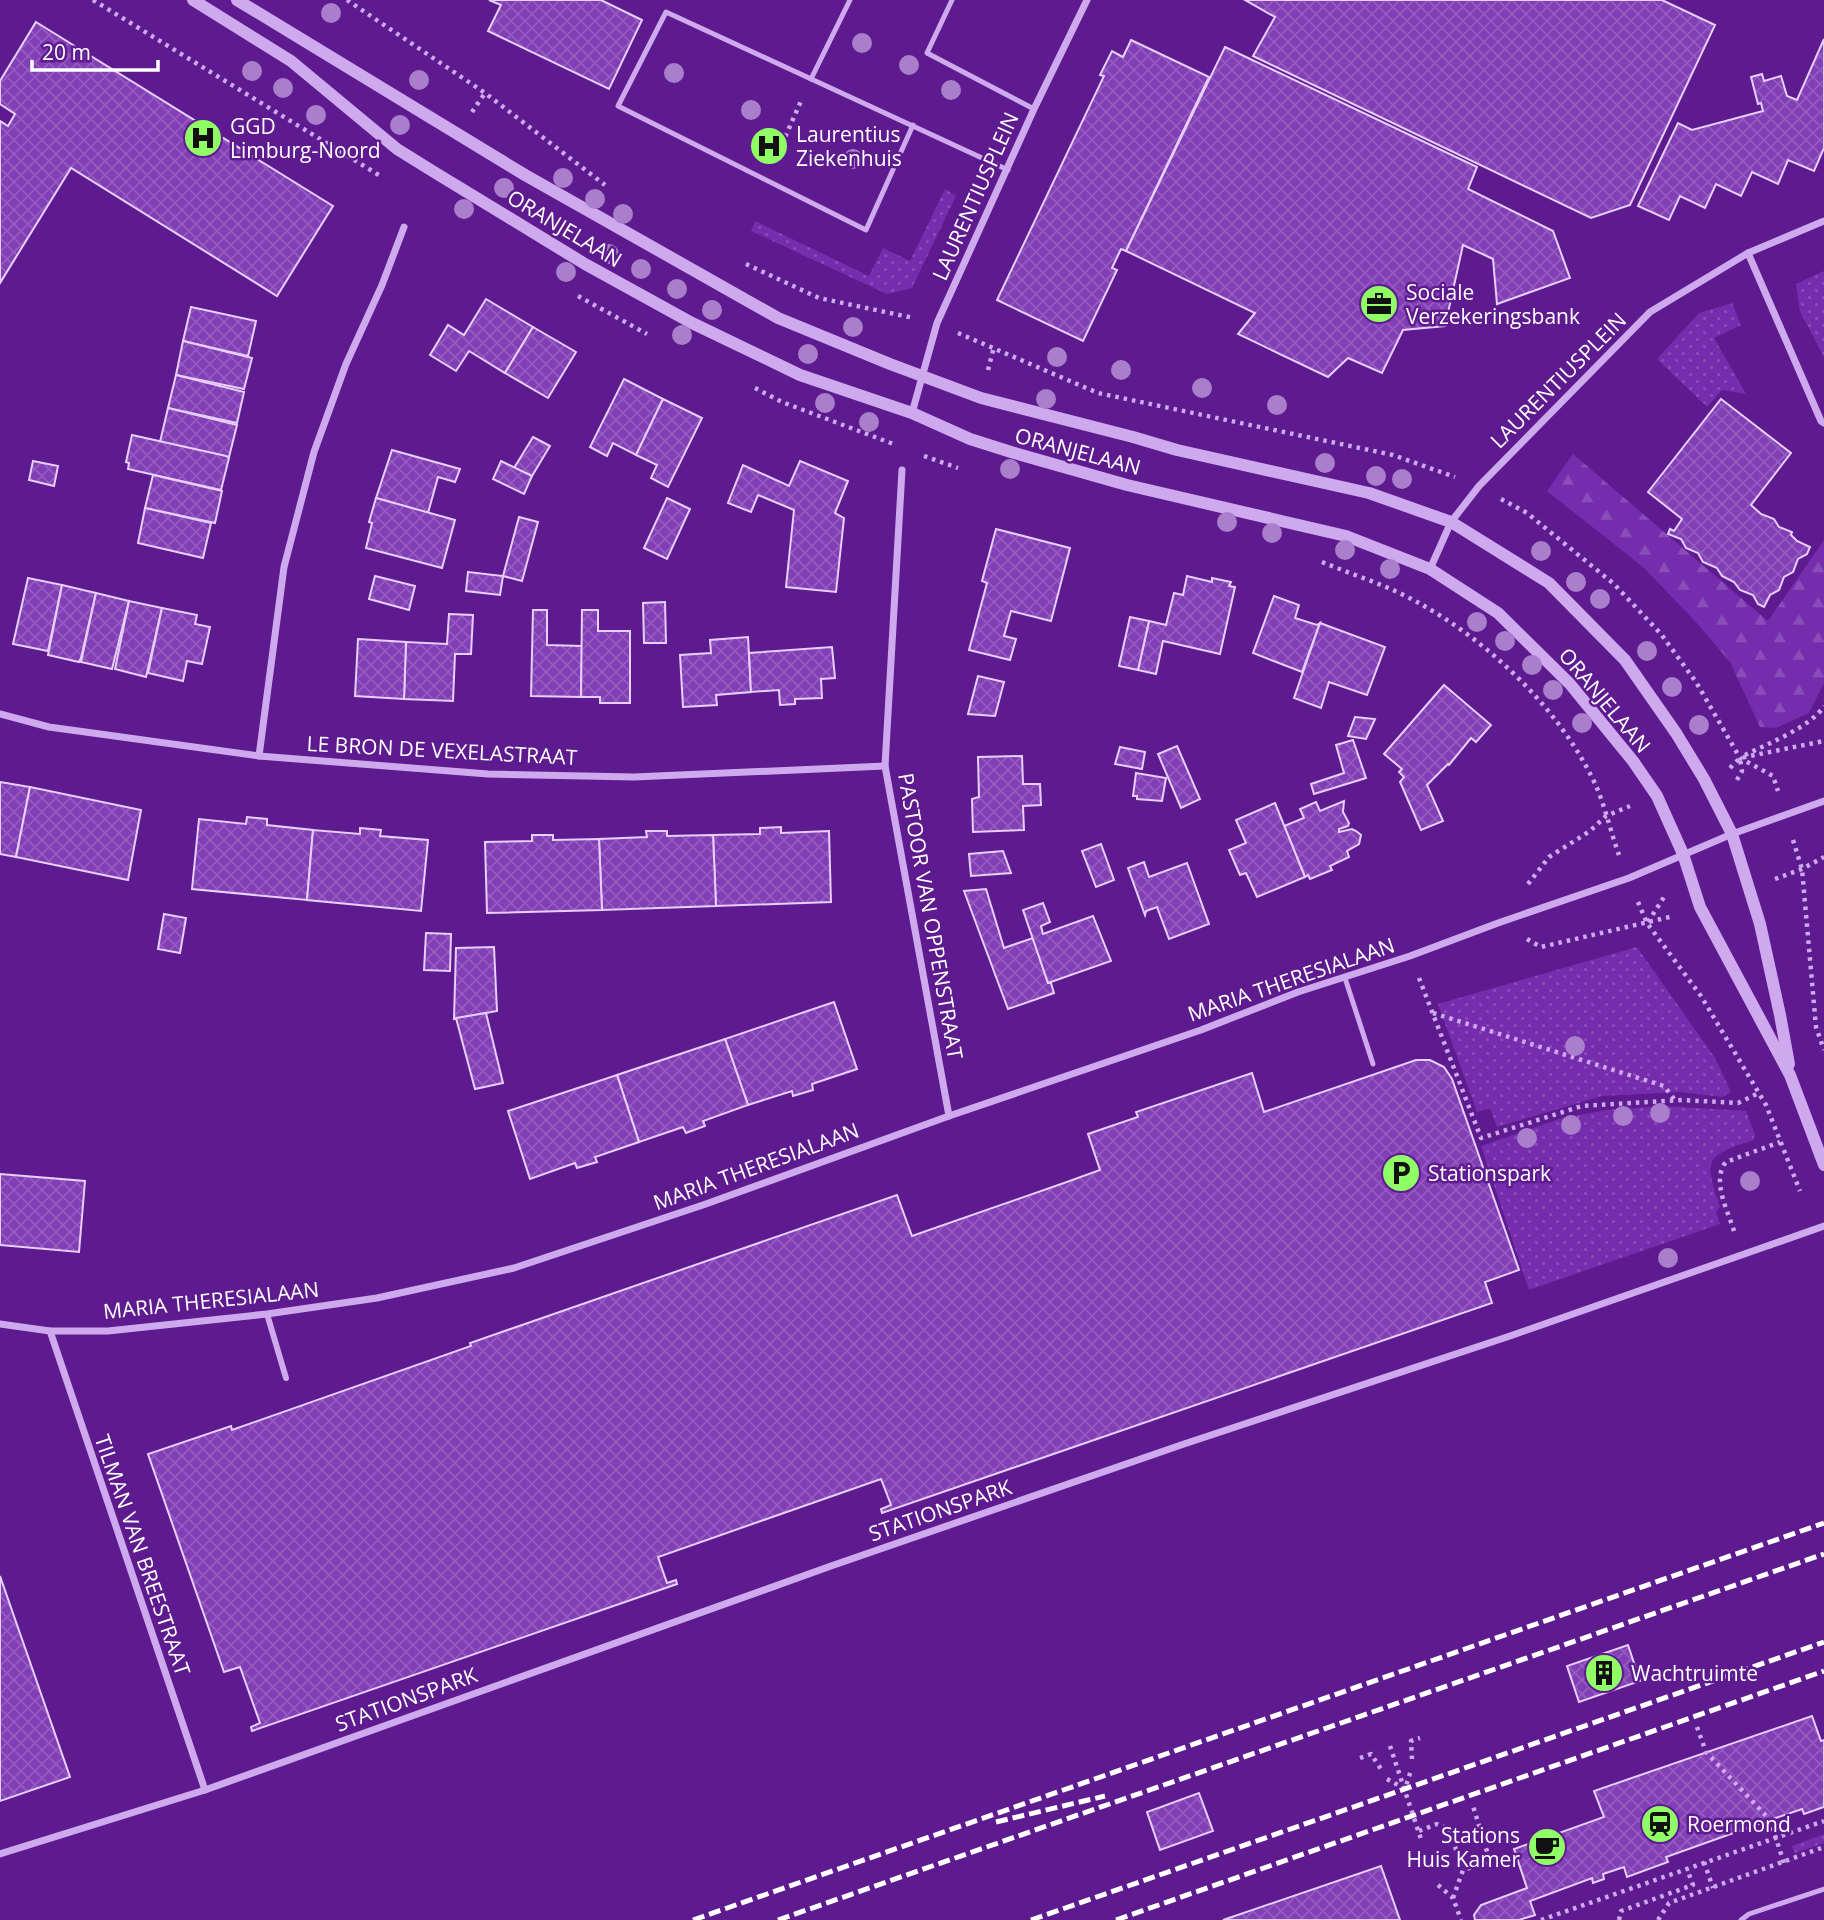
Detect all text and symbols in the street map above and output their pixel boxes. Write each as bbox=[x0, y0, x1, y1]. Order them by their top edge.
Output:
scale bar bbox=[32, 28, 158, 72]
text: 20 m bbox=[42, 38, 91, 66]
street label: LAURENTIUSPLEIN bbox=[925, 108, 1025, 284]
place label: GGD Limburg-Noord bbox=[230, 112, 381, 164]
hospital icon: GGD Limburg-Noord bbox=[182, 117, 224, 159]
place label: Laurentius Ziekenhuis bbox=[796, 120, 902, 172]
hospital icon: Laurentius Ziekenhuis bbox=[748, 125, 790, 167]
street label: ORANJELAAN bbox=[502, 183, 628, 273]
place label: Sociale Verzekeringsbank bbox=[1406, 278, 1580, 330]
office icon: Sociale Verzekeringsbank bbox=[1358, 283, 1400, 325]
street label: LAURENTIUSPLEIN bbox=[1484, 306, 1632, 454]
street label: ORANJELAAN bbox=[1012, 421, 1144, 481]
street label: ORANJELAAN bbox=[1553, 642, 1657, 758]
street label: LE BRON DE VEXELASTRAAT bbox=[306, 729, 578, 771]
street label: PASTOOR VAN OPPENSTRAAT bbox=[892, 771, 970, 1062]
street label: MARIA THERESIALAAN bbox=[1184, 930, 1398, 1028]
street label: MARIA THERESIALAAN bbox=[649, 1116, 863, 1216]
parking icon: Stationspark bbox=[1380, 1152, 1422, 1194]
place label: Stationspark bbox=[1428, 1159, 1551, 1187]
street label: MARIA THERESIALAAN bbox=[102, 1275, 320, 1325]
street label: TILMAN VAN BREESTRAAT bbox=[89, 1431, 198, 1680]
street label: STATIONSPARK bbox=[865, 1472, 1015, 1548]
building icon: Wachtruimte bbox=[1583, 1652, 1625, 1694]
place label: Wachtruimte bbox=[1631, 1659, 1758, 1687]
street label: STATIONSPARK bbox=[331, 1660, 481, 1738]
station icon: Roermond bbox=[1639, 1803, 1681, 1845]
place label: Roermond bbox=[1687, 1810, 1791, 1838]
place label: Stations Huis Kamer bbox=[1407, 1821, 1520, 1873]
cafe icon: Stations Huis Kamer bbox=[1526, 1826, 1568, 1868]

